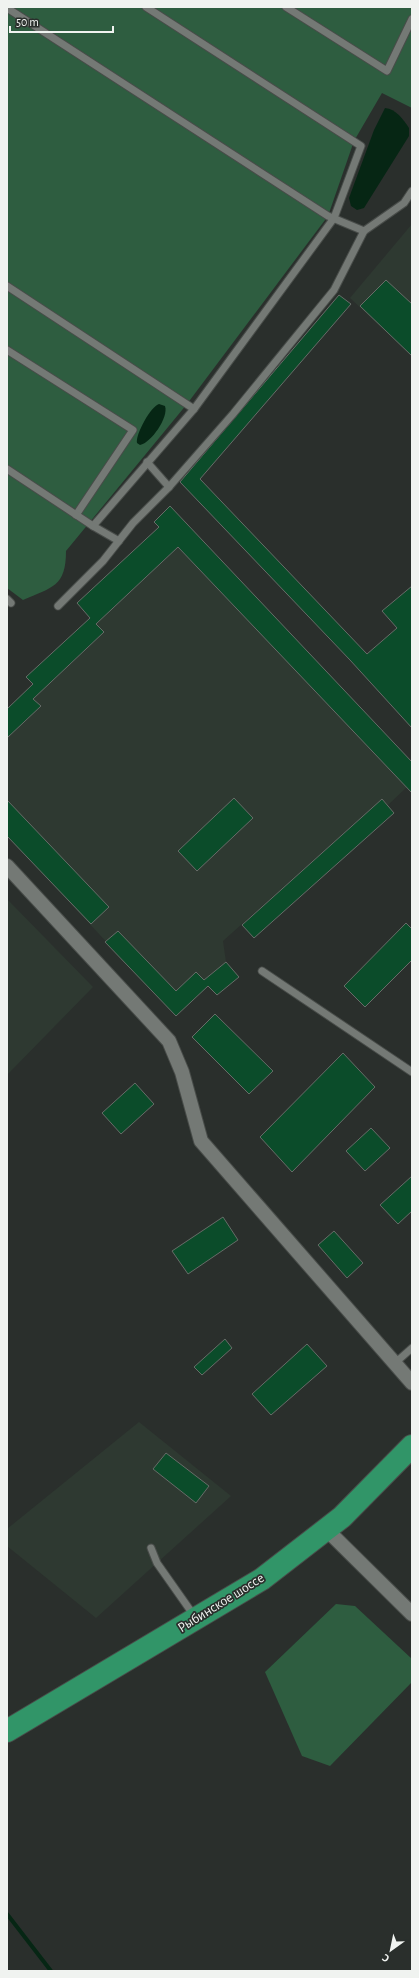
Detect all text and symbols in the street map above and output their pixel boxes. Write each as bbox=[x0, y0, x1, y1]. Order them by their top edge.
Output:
scale bar bbox=[10, 8, 113, 34]
text: 50 m bbox=[16, 16, 39, 28]
street label: Рыбинское шоссе bbox=[175, 1571, 267, 1635]
north arrow bbox=[371, 1930, 411, 1970]
text: С bbox=[380, 1952, 391, 1964]

